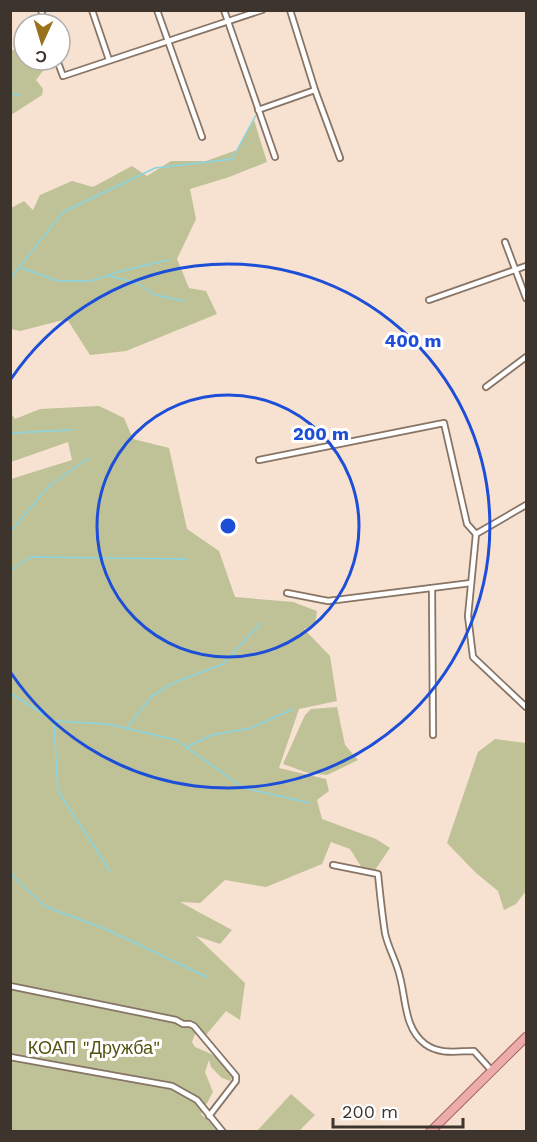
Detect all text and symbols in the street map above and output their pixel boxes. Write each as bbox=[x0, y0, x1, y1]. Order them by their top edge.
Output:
north arrow bbox=[12, 12, 72, 72]
text: С bbox=[34, 47, 47, 66]
text: 400 m bbox=[385, 330, 441, 351]
text: 200 m bbox=[293, 423, 349, 444]
centre of rings bbox=[218, 516, 238, 536]
park label: КОАП "Дружба" bbox=[28, 1037, 160, 1058]
scale bar bbox=[333, 1091, 464, 1129]
text: 200 m bbox=[342, 1101, 398, 1122]

